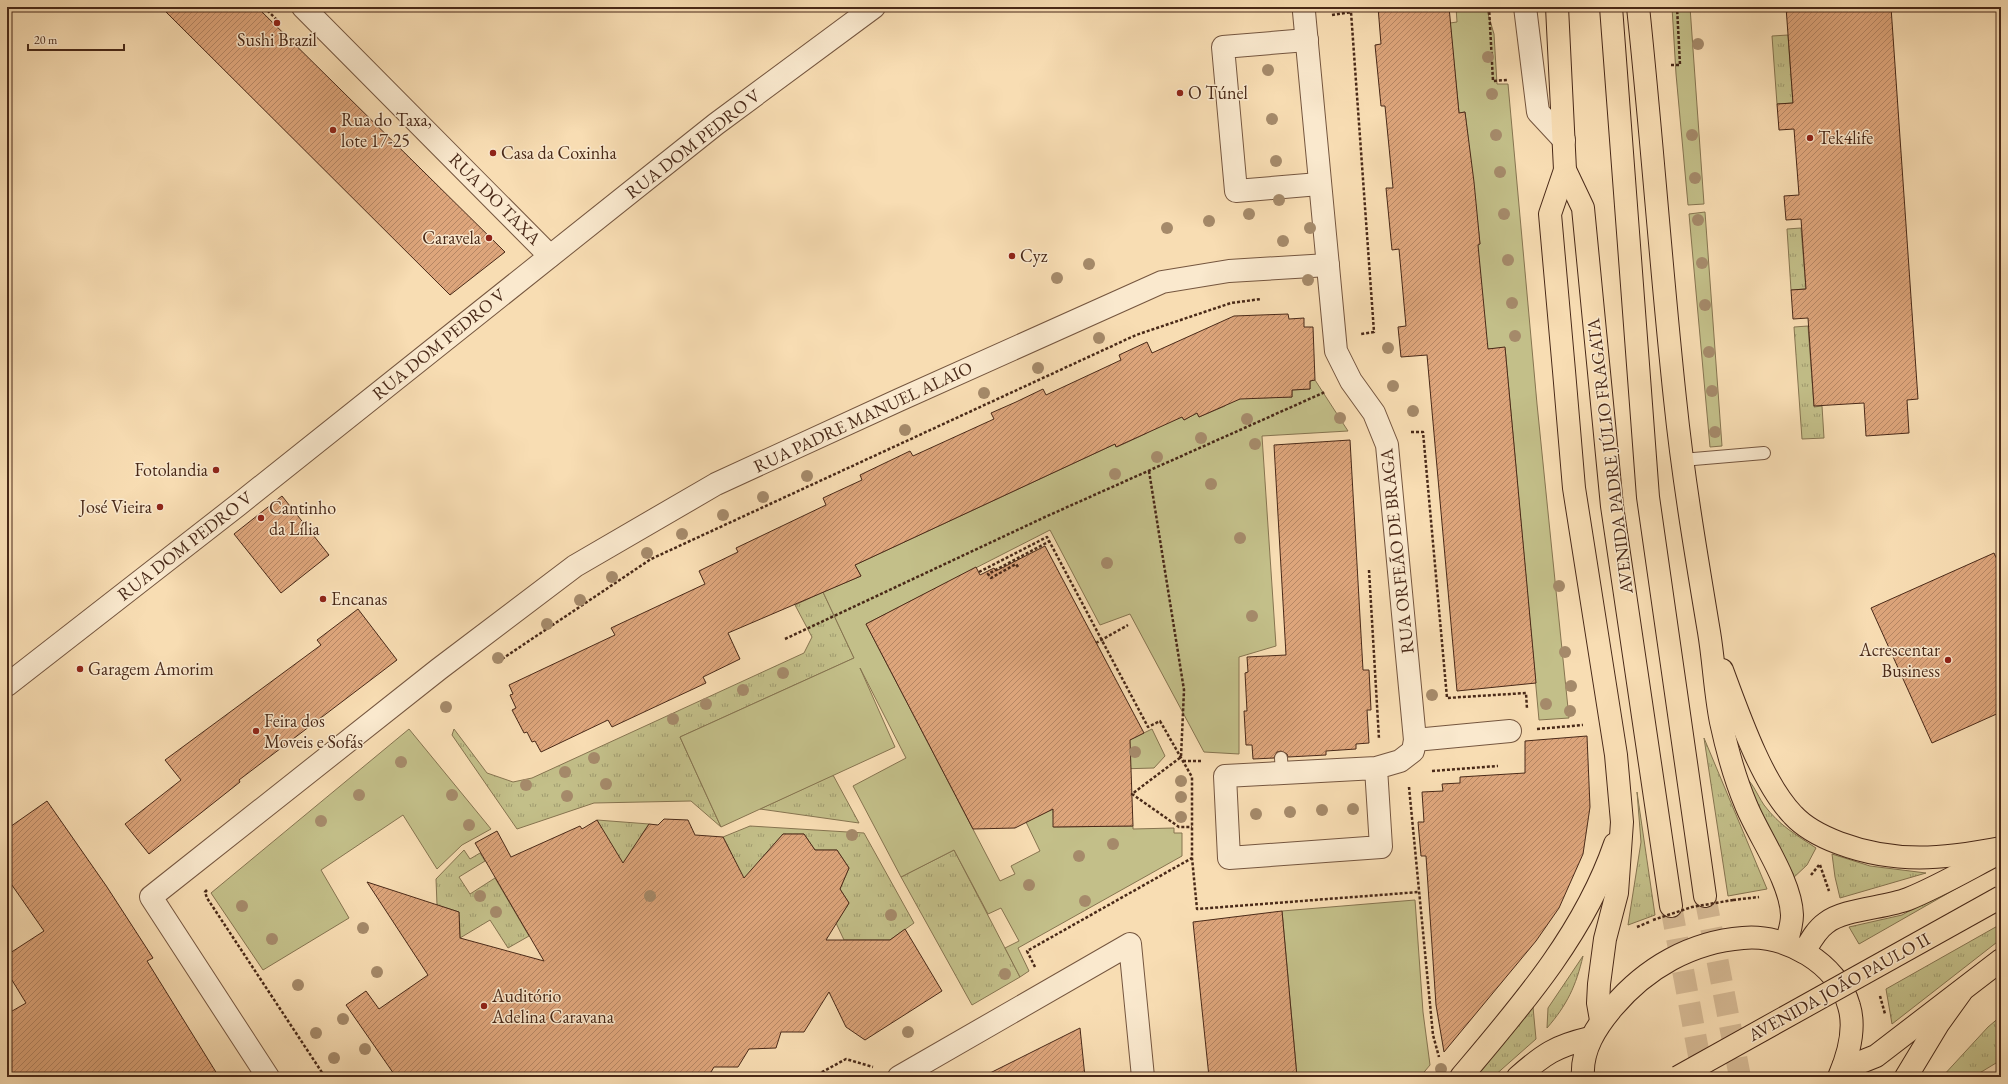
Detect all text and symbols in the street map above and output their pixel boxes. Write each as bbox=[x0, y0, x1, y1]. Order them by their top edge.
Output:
marker: Sushi Brazil bbox=[272, 18, 282, 28]
scale bar bbox=[28, 26, 124, 52]
place label: Sushi Brazil bbox=[237, 28, 317, 51]
text: 20 m bbox=[34, 32, 58, 48]
place label: O Túnel bbox=[1188, 81, 1248, 104]
street label: RUA DOM PEDRO V bbox=[621, 83, 766, 204]
marker: O Túnel bbox=[1175, 88, 1185, 98]
place label: Rua do Taxa, lote 17-25 bbox=[341, 108, 432, 152]
marker: Rua do Taxa, lote 17-25 bbox=[328, 125, 338, 135]
place label: Tek4life bbox=[1818, 126, 1873, 149]
marker: Tek4life bbox=[1805, 133, 1815, 143]
place label: Casa da Coxinha bbox=[501, 141, 617, 164]
street label: RUA DO TAXA bbox=[444, 148, 547, 250]
marker: Casa da Coxinha bbox=[488, 148, 498, 158]
place label: Caravela bbox=[422, 226, 482, 249]
marker: Caravela bbox=[484, 233, 494, 243]
place label: Cyz bbox=[1020, 244, 1048, 267]
marker: Cyz bbox=[1007, 251, 1017, 261]
street label: RUA DOM PEDRO V bbox=[367, 282, 511, 405]
street label: AVENIDA PADRE JÚLIO FRAGATA bbox=[1581, 316, 1638, 596]
street label: RUA PADRE MANUEL ALAIO bbox=[750, 356, 976, 477]
street label: RUA ORFEÃO DE BRAGA bbox=[1374, 447, 1419, 655]
place label: Fotolandia bbox=[134, 458, 209, 481]
marker: Fotolandia bbox=[211, 465, 221, 475]
street label: RUA DOM PEDRO V bbox=[113, 485, 258, 606]
place label: José Vieira bbox=[78, 495, 153, 518]
place label: Cantinho da Lília bbox=[269, 496, 336, 540]
marker: José Vieira bbox=[155, 502, 165, 512]
marker: Cantinho da Lília bbox=[256, 513, 266, 523]
place label: Encanas bbox=[331, 587, 388, 610]
marker: Encanas bbox=[318, 594, 328, 604]
place label: Acrescentar Business bbox=[1858, 638, 1940, 682]
marker: Acrescentar Business bbox=[1943, 655, 1953, 665]
place label: Garagem Amorim bbox=[88, 657, 214, 680]
marker: Garagem Amorim bbox=[75, 664, 85, 674]
place label: Feira dos Moveis e Sofás bbox=[264, 709, 363, 753]
marker: Feira dos Moveis e Sofás bbox=[251, 726, 261, 736]
street label: AVENIDA JOÃO PAULO II bbox=[1743, 927, 1934, 1047]
place label: Auditório Adelina Caravana bbox=[491, 984, 615, 1028]
marker: Auditório Adelina Caravana bbox=[479, 1001, 489, 1011]

